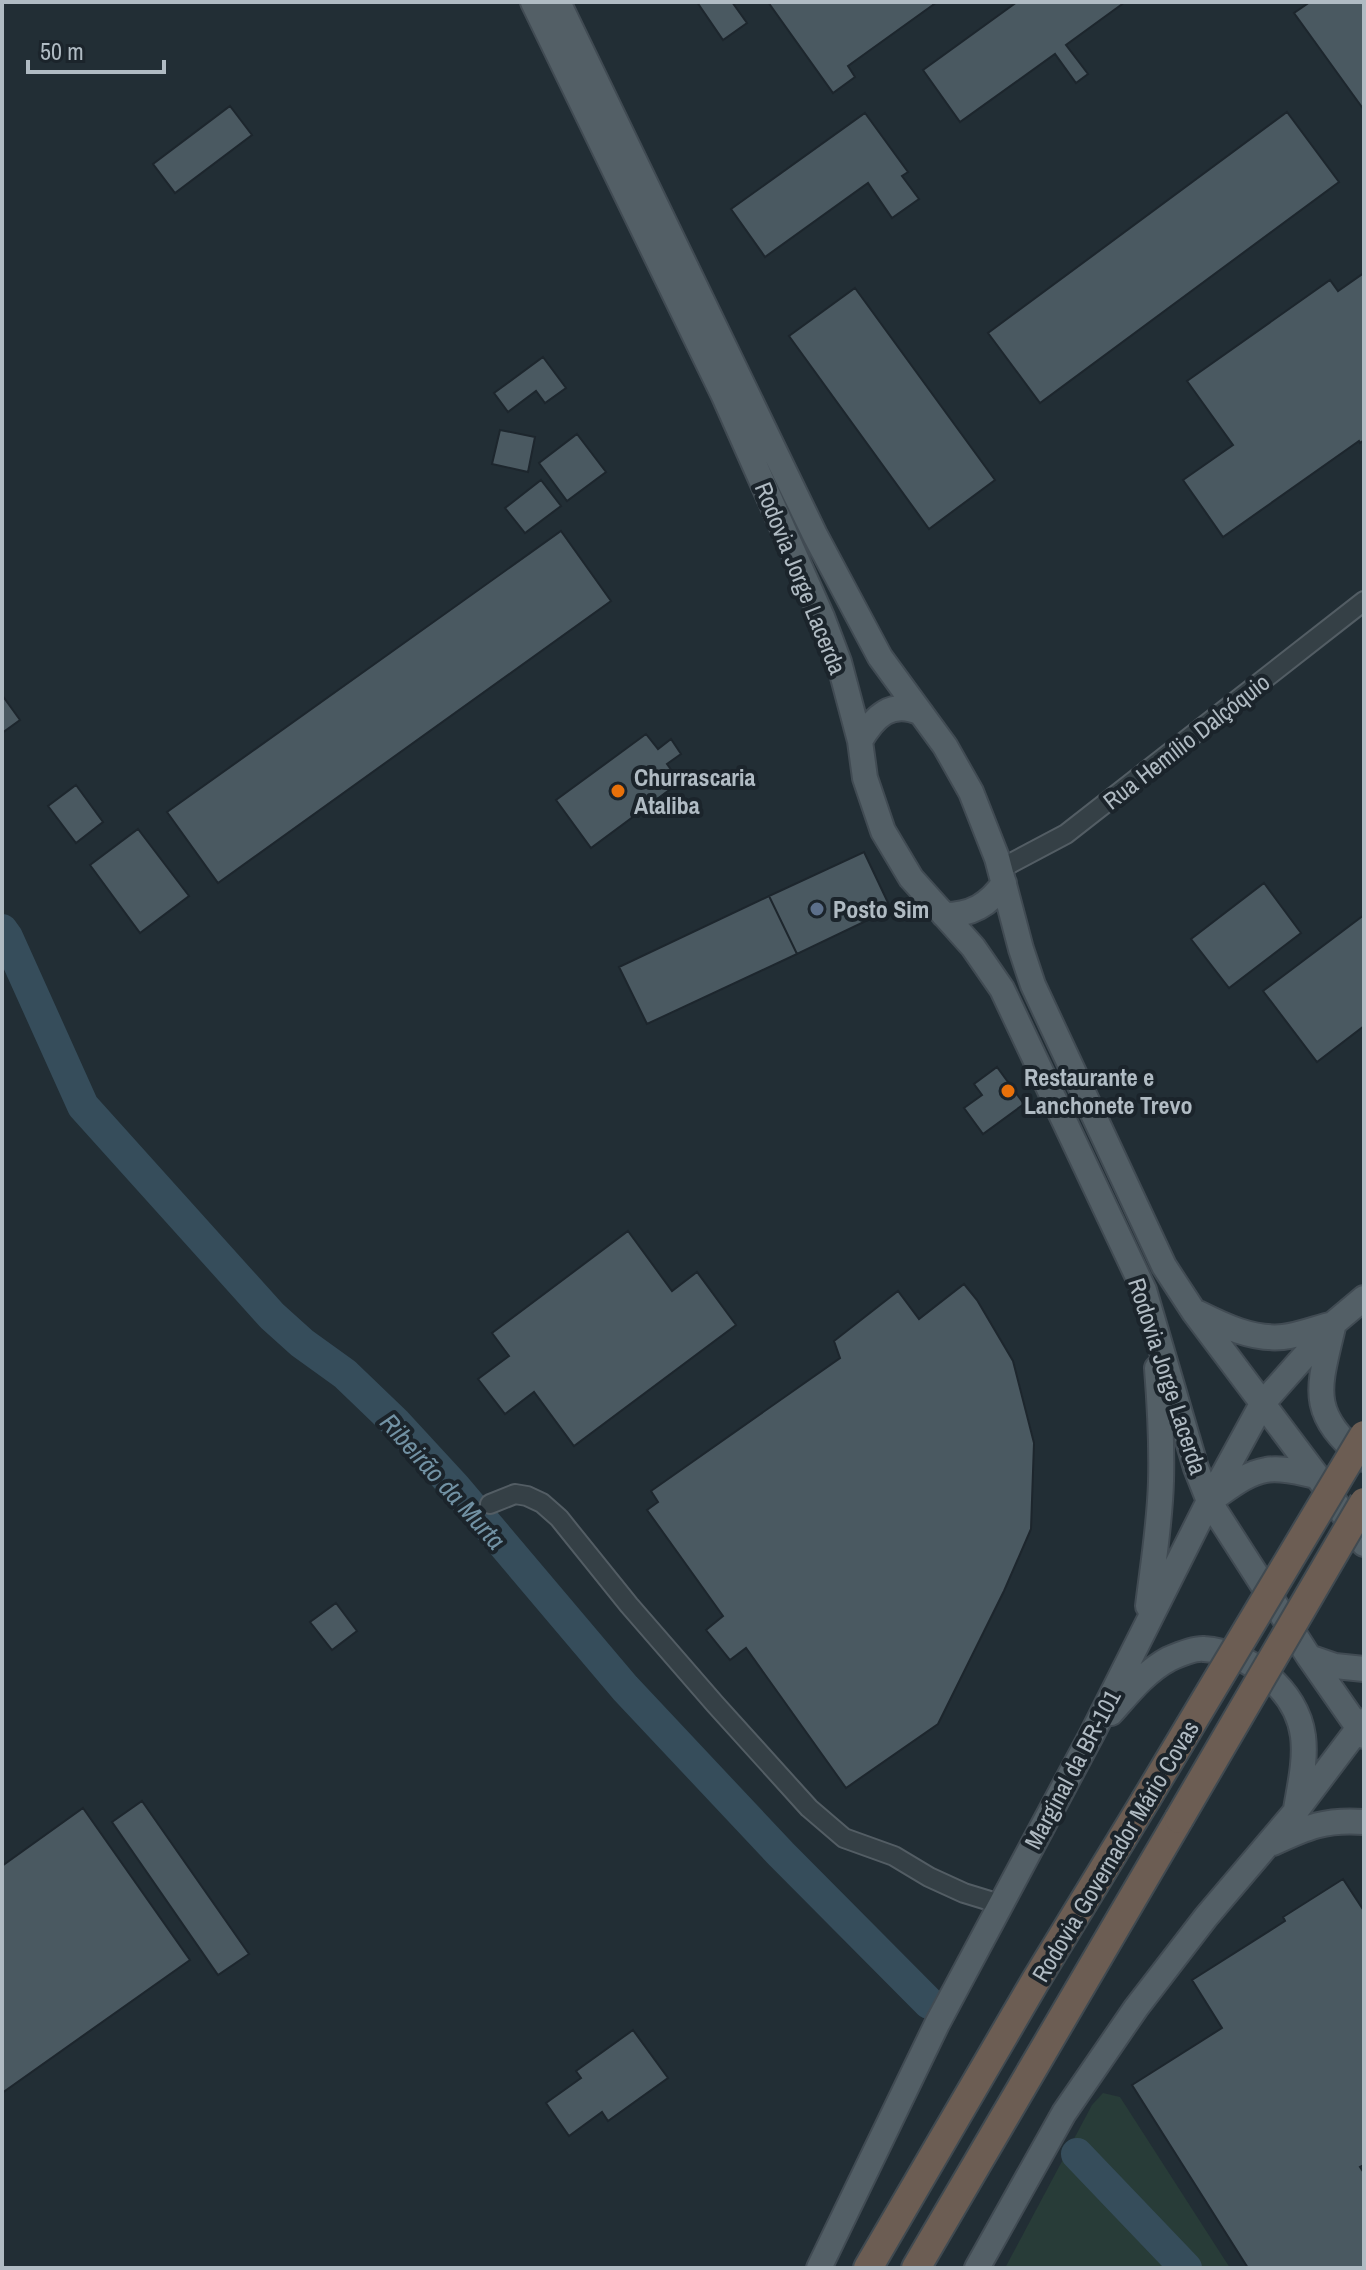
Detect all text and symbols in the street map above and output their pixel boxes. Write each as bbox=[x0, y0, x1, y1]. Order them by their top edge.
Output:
scale bar bbox=[28, 24, 164, 74]
text: 50 m bbox=[40, 35, 84, 67]
street label: Rodovia Jorge Lacerda bbox=[748, 477, 854, 679]
street label: Rua Hemílio Dalçóquio bbox=[1096, 666, 1276, 816]
place label: Churrascaria Ataliba bbox=[634, 761, 755, 821]
marker: Churrascaria Ataliba bbox=[609, 782, 627, 800]
place label: Posto Sim bbox=[833, 893, 929, 925]
marker: Posto Sim bbox=[808, 900, 826, 918]
place label: Restaurante e Lanchonete Trevo bbox=[1024, 1061, 1192, 1121]
marker: Restaurante e Lanchonete Trevo bbox=[999, 1082, 1017, 1100]
street label: Rodovia Jorge Lacerda bbox=[1121, 1274, 1215, 1478]
water label: Ribeirão da Murta bbox=[373, 1405, 514, 1557]
street label: Marginal da BR-101 bbox=[1017, 1684, 1127, 1854]
street label: Rodovia Governador Mário Covas bbox=[1024, 1714, 1206, 1988]

